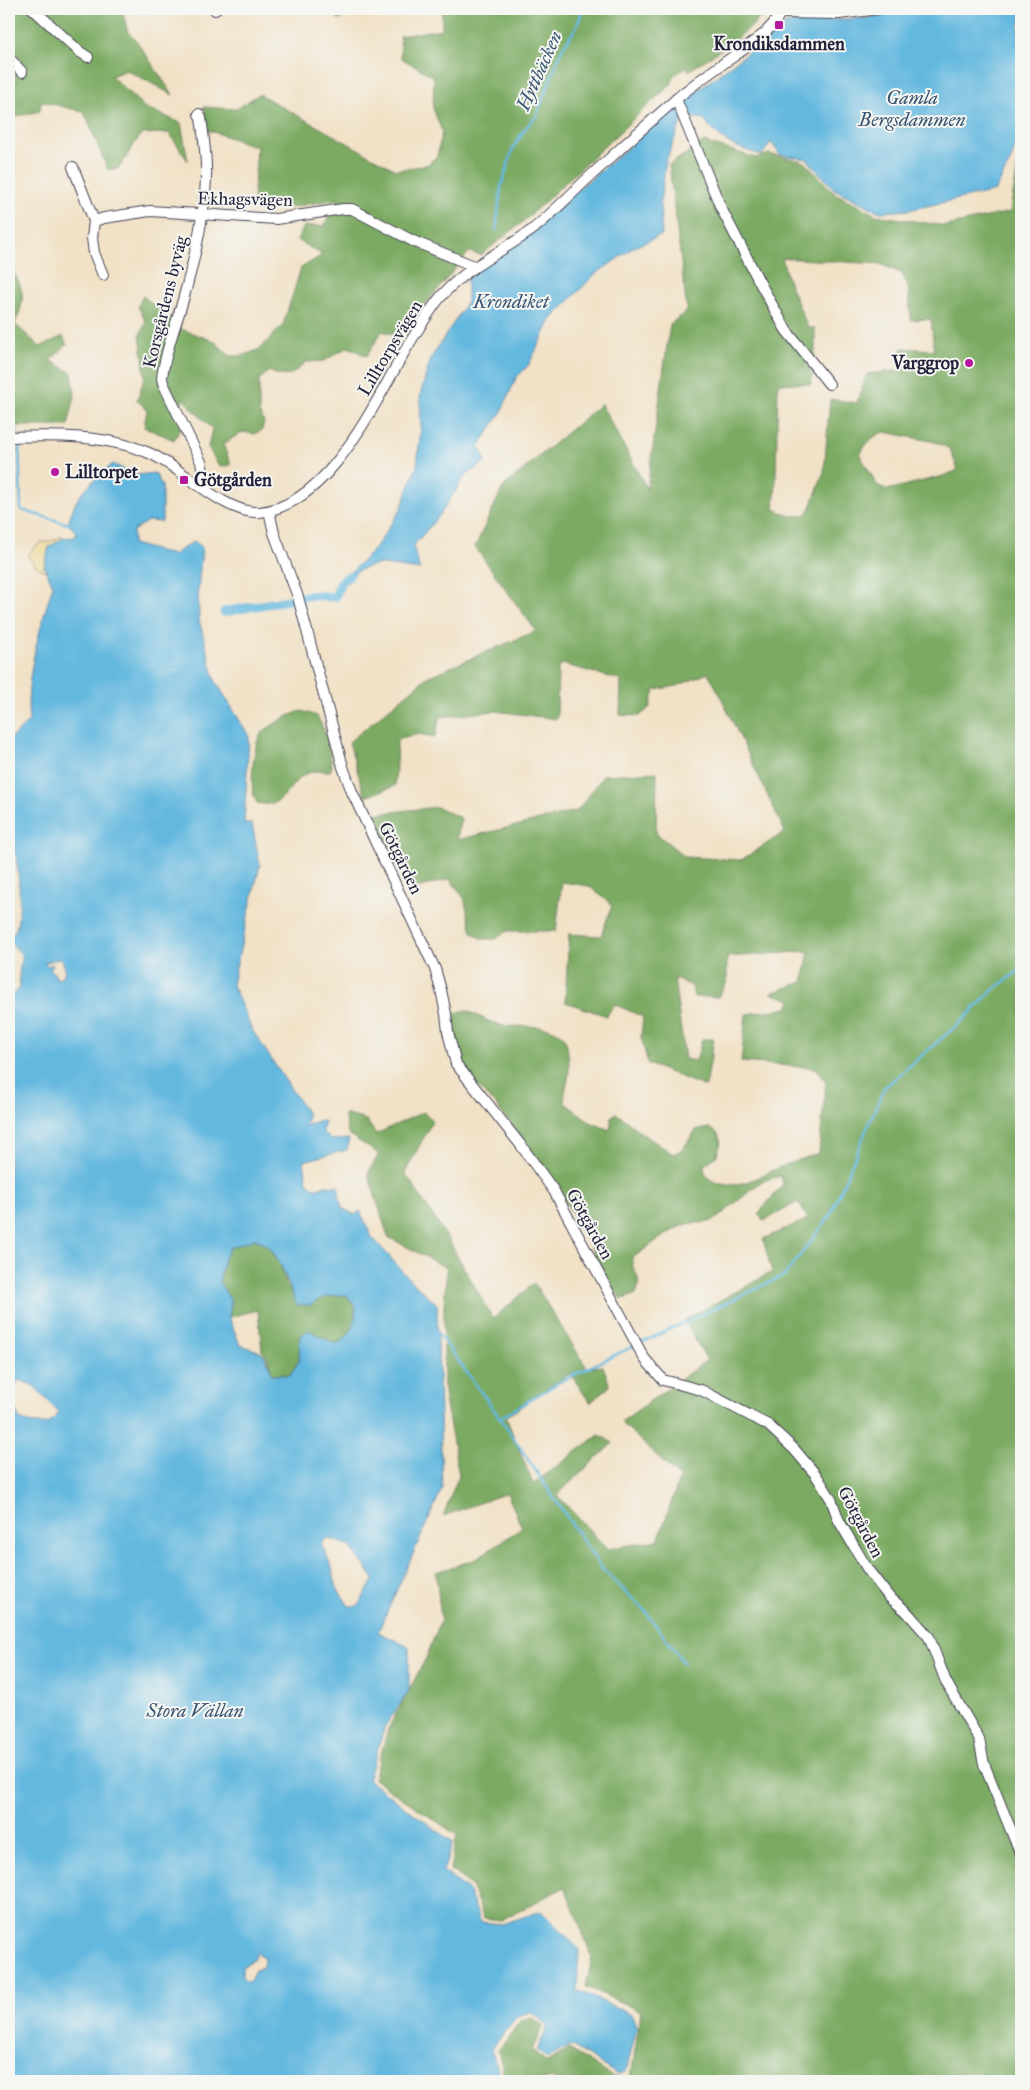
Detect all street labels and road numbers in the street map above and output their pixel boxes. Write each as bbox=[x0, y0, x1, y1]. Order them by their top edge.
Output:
street label: Ekhagsvägen bbox=[197, 187, 293, 212]
street label: Korsgårdens byväg bbox=[138, 233, 193, 371]
street label: Lilltorpsvägen bbox=[353, 296, 428, 400]
street label: Götgården bbox=[373, 818, 428, 898]
street label: Götgården bbox=[561, 1185, 619, 1264]
street label: Götgården bbox=[832, 1483, 889, 1562]

